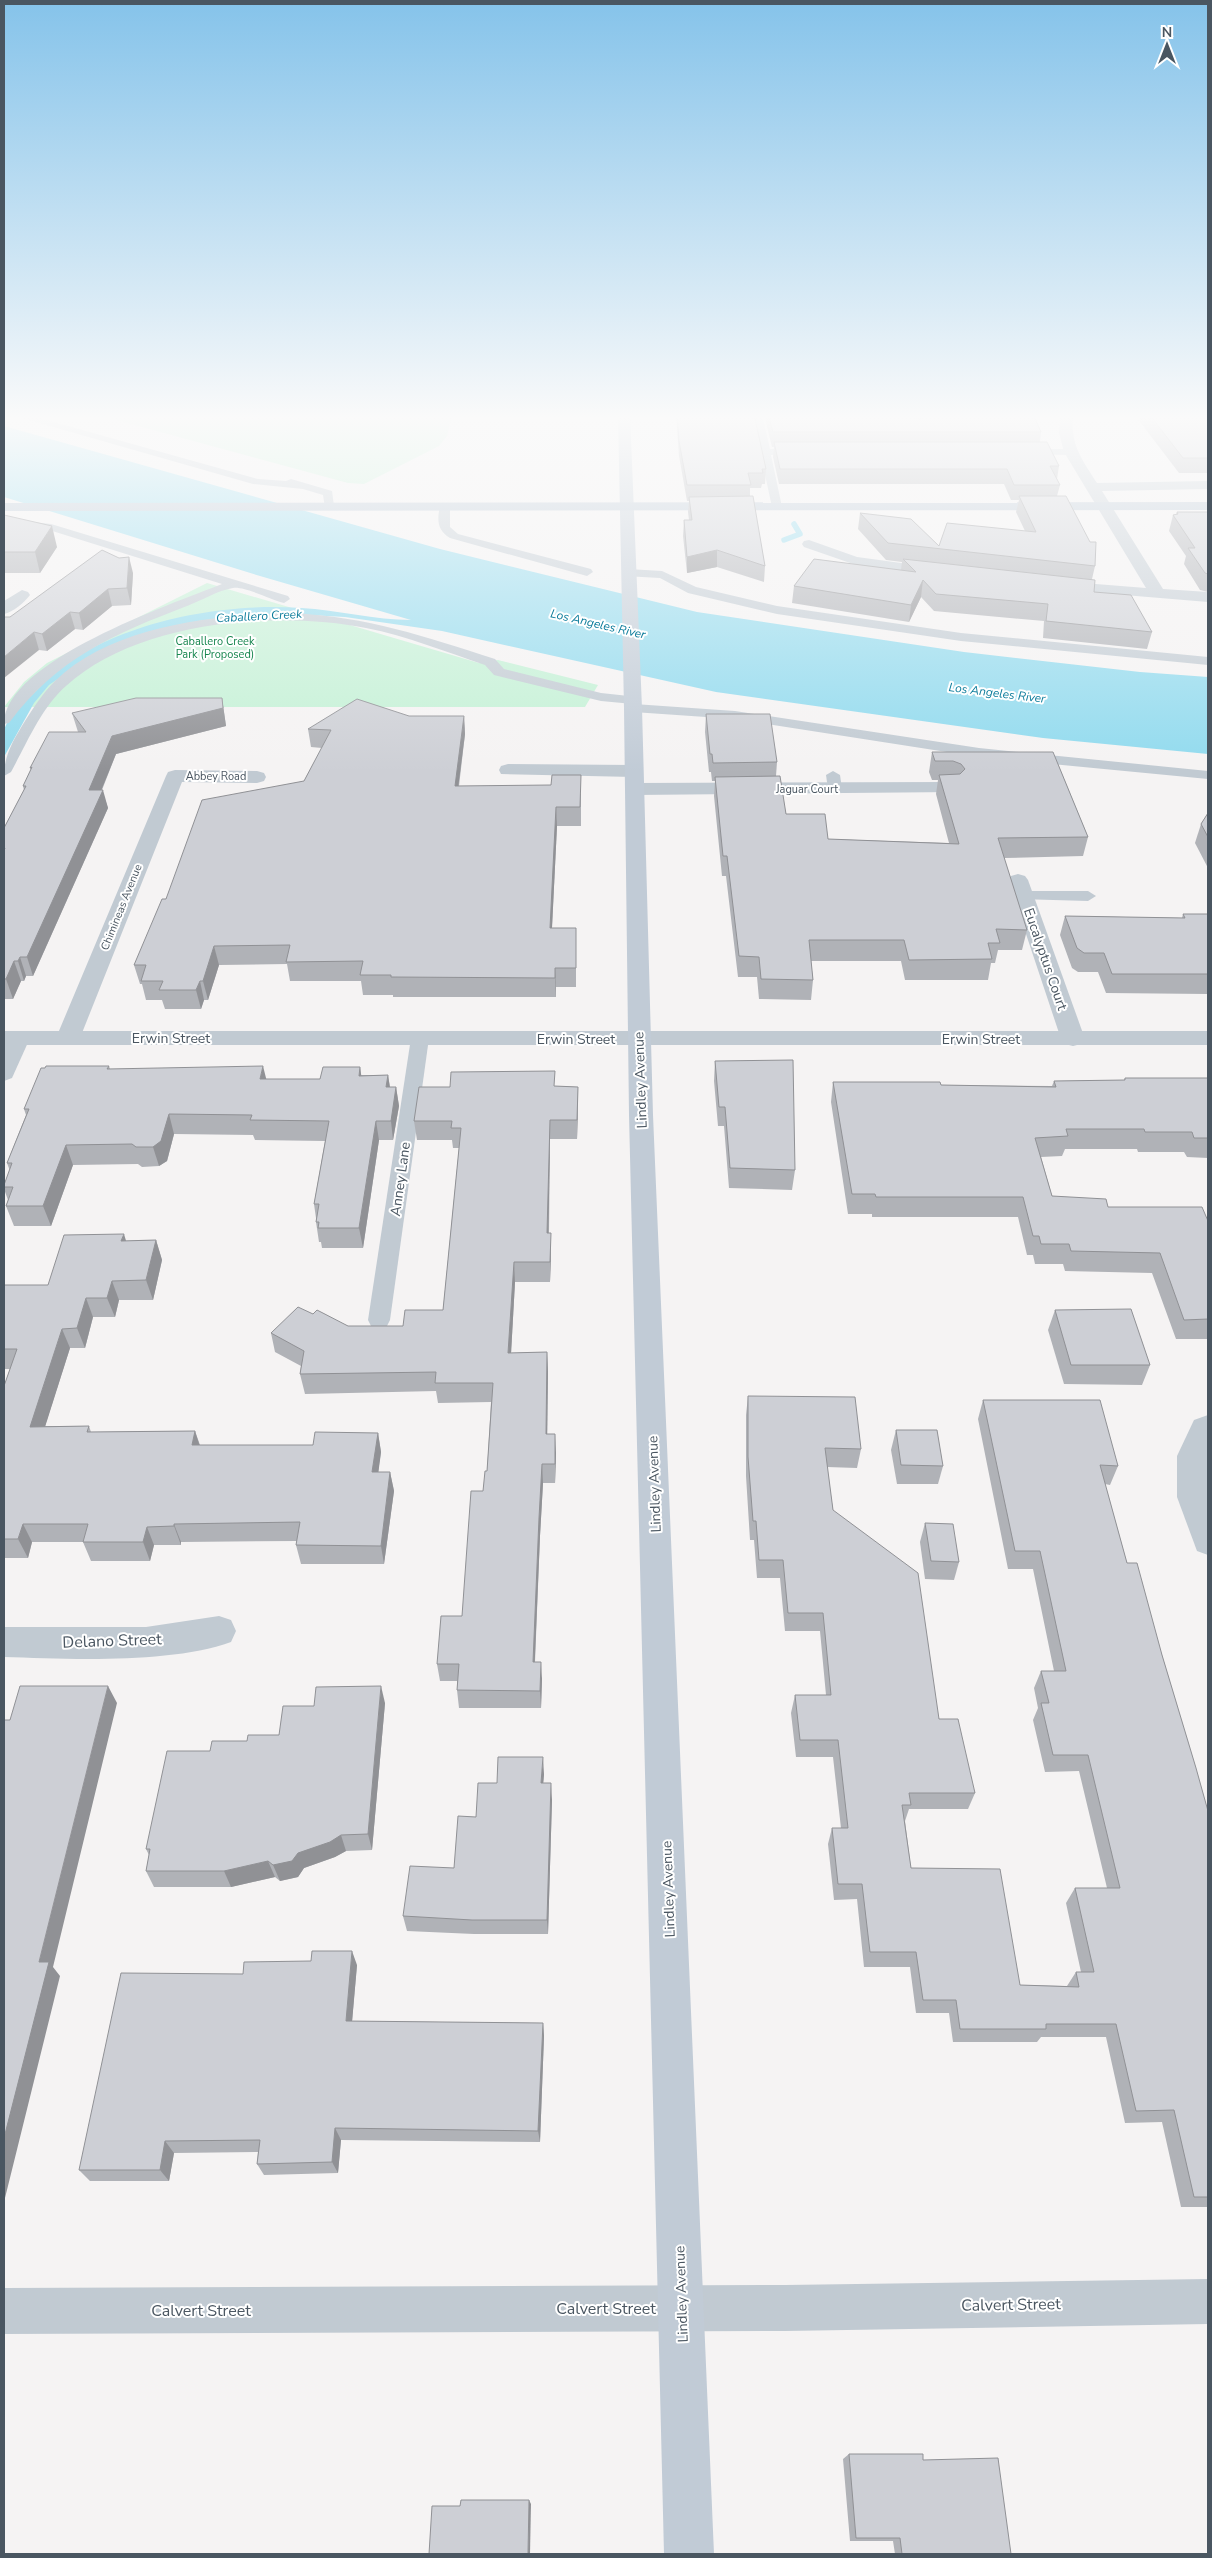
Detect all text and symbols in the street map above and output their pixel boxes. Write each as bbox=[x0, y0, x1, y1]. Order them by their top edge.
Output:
north arrow bbox=[1142, 20, 1192, 70]
text: N bbox=[1162, 23, 1172, 42]
water label: Los Angeles River bbox=[549, 605, 648, 643]
water label: Caballero Creek bbox=[216, 606, 303, 626]
park label: Caballero Creek Park (Proposed) bbox=[176, 634, 255, 662]
water label: Los Angeles River bbox=[948, 679, 1047, 707]
street label: Abbey Road bbox=[186, 769, 246, 784]
street label: Jaguar Court bbox=[775, 782, 838, 797]
street label: Chimineas Avenue bbox=[97, 862, 146, 952]
street label: Eucalyptus Court bbox=[1019, 905, 1072, 1013]
street label: Erwin Street bbox=[132, 1029, 210, 1048]
street label: Erwin Street bbox=[537, 1030, 615, 1049]
street label: Erwin Street bbox=[942, 1030, 1020, 1049]
street label: Lindley Avenue bbox=[629, 1031, 652, 1129]
street label: Anney Lane bbox=[386, 1141, 415, 1217]
street label: Lindley Avenue bbox=[643, 1435, 666, 1533]
street label: Delano Street bbox=[62, 1628, 162, 1654]
street label: Lindley Avenue bbox=[657, 1840, 680, 1938]
street label: Lindley Avenue bbox=[670, 2245, 693, 2343]
street label: Calvert Street bbox=[961, 2293, 1061, 2317]
street label: Calvert Street bbox=[556, 2298, 656, 2320]
street label: Calvert Street bbox=[151, 2300, 251, 2322]

